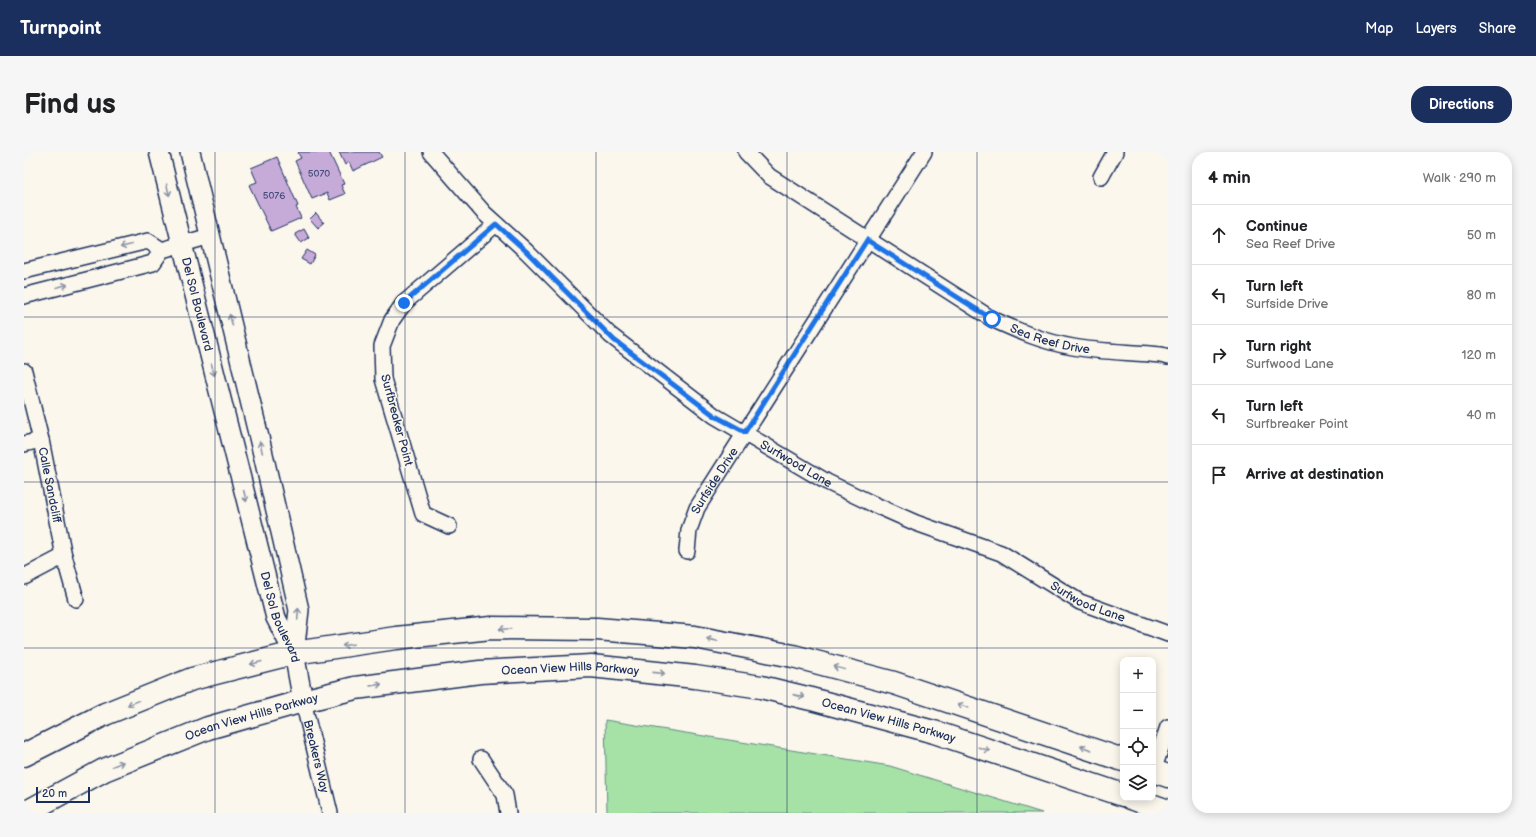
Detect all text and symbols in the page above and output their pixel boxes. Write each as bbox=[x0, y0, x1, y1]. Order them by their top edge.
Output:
text: Turnpoint bbox=[20, 17, 101, 40]
text: Map bbox=[1365, 20, 1393, 37]
text: Layers bbox=[1415, 20, 1457, 37]
text: Share bbox=[1479, 20, 1516, 37]
button: Directions bbox=[1411, 86, 1512, 123]
text: Find us bbox=[24, 88, 116, 121]
house number: 5070 bbox=[308, 168, 330, 180]
text: 4 min bbox=[1208, 168, 1251, 188]
text: Walk · 290 m bbox=[1423, 170, 1496, 186]
one-way arrow bbox=[165, 183, 173, 196]
house number: 5076 bbox=[263, 190, 285, 202]
text: Continue bbox=[1246, 217, 1308, 236]
icon: ahead bbox=[1208, 224, 1230, 246]
text: 50 m bbox=[1467, 227, 1496, 243]
text: Sea Reef Drive bbox=[1246, 236, 1335, 252]
one-way arrow bbox=[120, 243, 133, 250]
street label: Del Sol Boulevard bbox=[178, 256, 216, 353]
text: Turn left bbox=[1246, 277, 1303, 296]
one-way arrow bbox=[55, 282, 68, 289]
icon: left bbox=[1208, 284, 1230, 306]
text: 80 m bbox=[1467, 287, 1496, 303]
route end bbox=[395, 294, 413, 312]
text: Surfside Drive bbox=[1246, 296, 1328, 312]
route start bbox=[983, 310, 1001, 328]
one-way arrow bbox=[226, 314, 234, 327]
street label: Sea Reef Drive bbox=[1008, 321, 1091, 357]
text: Turn right bbox=[1246, 337, 1311, 356]
icon: right bbox=[1208, 344, 1230, 366]
text: 120 m bbox=[1461, 347, 1496, 363]
text: Surfwood Lane bbox=[1246, 356, 1334, 372]
one-way arrow bbox=[210, 364, 217, 377]
street label: Surfbreaker Point bbox=[377, 373, 416, 468]
text: Turn left bbox=[1246, 397, 1303, 416]
icon: left bbox=[1208, 404, 1230, 426]
text: 40 m bbox=[1466, 407, 1496, 423]
text: Surfbreaker Point bbox=[1246, 416, 1348, 432]
street label: Surfwood Lane bbox=[757, 437, 834, 491]
one-way arrow bbox=[257, 441, 265, 454]
street label: Surfside Drive bbox=[689, 445, 742, 516]
street label: Calle Sandcliff bbox=[35, 446, 64, 525]
icon: arrive bbox=[1208, 464, 1230, 486]
text: Arrive at destination bbox=[1246, 465, 1384, 484]
one-way arrow bbox=[242, 490, 249, 503]
street label: Del Sol Boulevard bbox=[257, 570, 303, 664]
street label: Surfwood Lane bbox=[1047, 578, 1127, 626]
one-way arrow bbox=[294, 608, 301, 621]
one-way arrow bbox=[499, 625, 512, 632]
one-way arrow bbox=[706, 636, 719, 644]
one-way arrow bbox=[342, 641, 355, 649]
map controls bbox=[1120, 657, 1156, 801]
button: + bbox=[1120, 657, 1156, 693]
street label: Ocean View Hills Parkway bbox=[501, 659, 640, 679]
one-way arrow bbox=[250, 660, 263, 667]
one-way arrow bbox=[832, 664, 845, 671]
one-way arrow bbox=[652, 669, 665, 677]
one-way arrow bbox=[369, 682, 382, 689]
street label: Ocean View Hills Parkway bbox=[183, 690, 320, 744]
one-way arrow bbox=[792, 693, 805, 700]
button: − bbox=[1120, 693, 1156, 729]
street label: Ocean View Hills Parkway bbox=[820, 695, 958, 747]
one-way arrow bbox=[127, 700, 139, 708]
one-way arrow bbox=[957, 702, 969, 710]
street label: Breakers Way bbox=[300, 718, 332, 795]
button: locate bbox=[1120, 729, 1156, 765]
one-way arrow bbox=[1080, 744, 1093, 751]
one-way arrow bbox=[977, 746, 990, 753]
one-way arrow bbox=[111, 760, 123, 768]
button: layers bbox=[1120, 765, 1156, 801]
scale bar bbox=[36, 785, 90, 804]
text: 20 m bbox=[42, 787, 67, 800]

